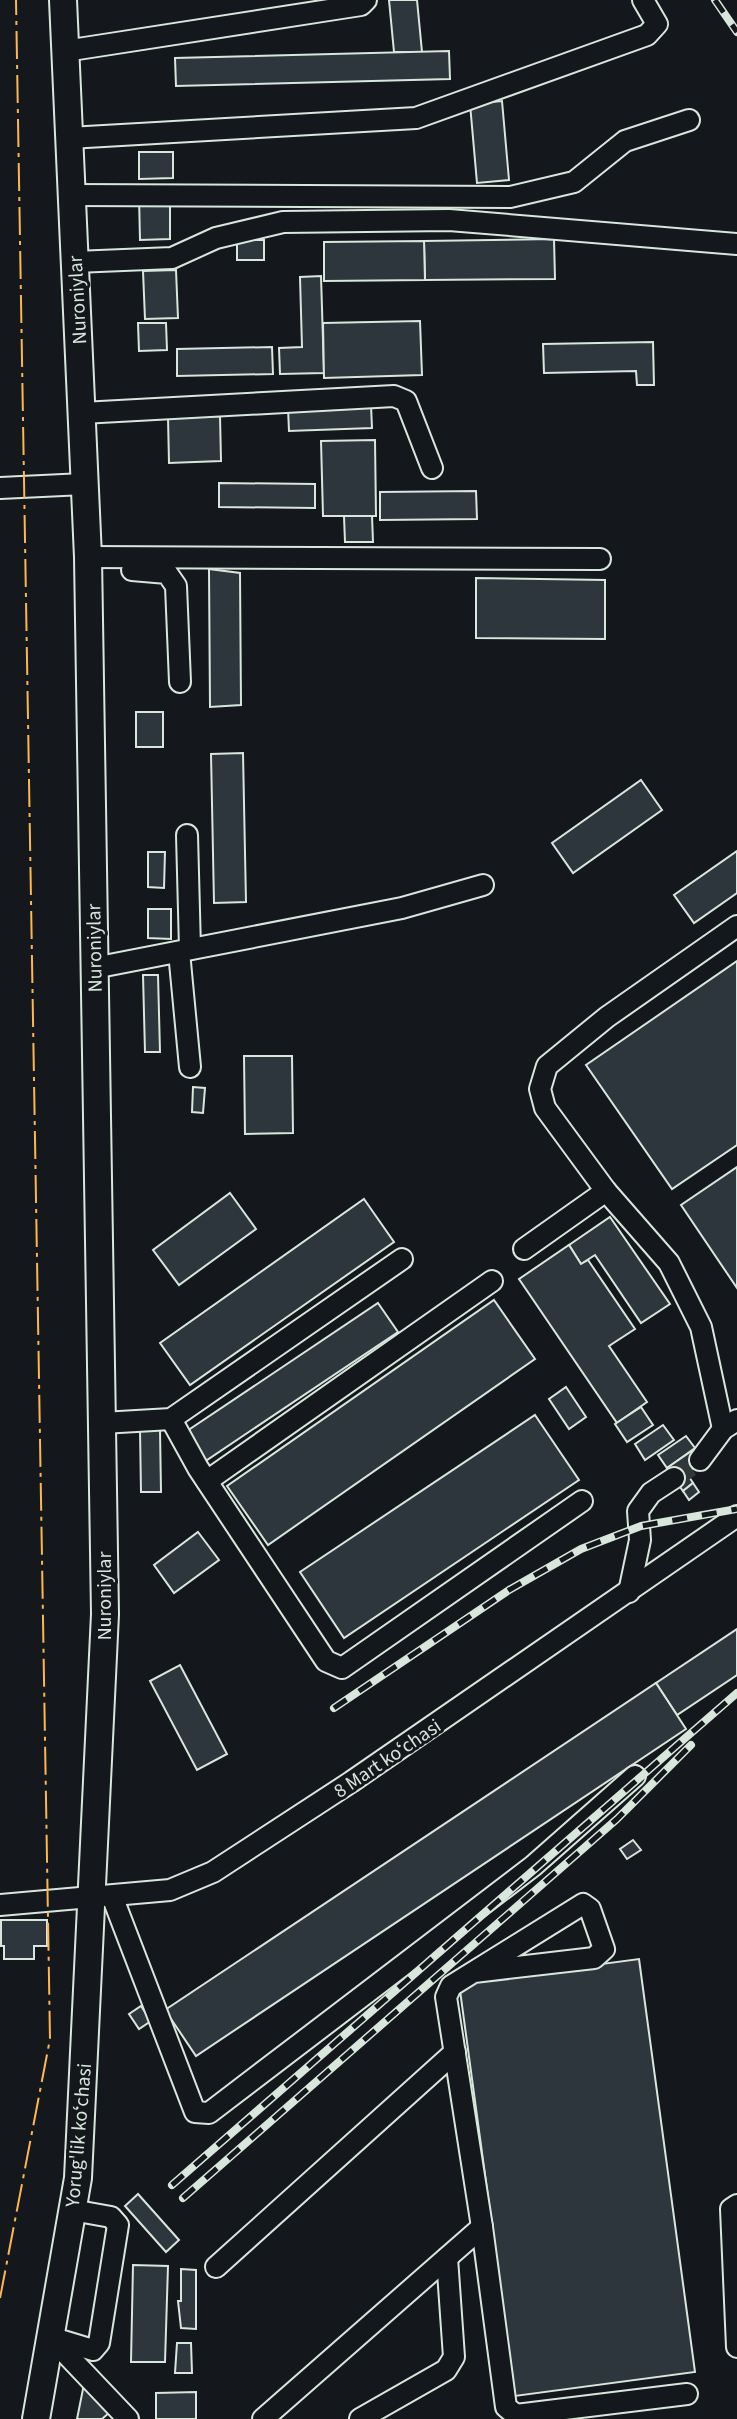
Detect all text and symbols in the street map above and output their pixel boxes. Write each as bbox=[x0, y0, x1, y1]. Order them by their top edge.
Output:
street label: Nuroniylar bbox=[62, 255, 94, 345]
street label: Nuroniylar bbox=[80, 903, 110, 993]
street label: Nuroniylar bbox=[91, 1552, 119, 1640]
street label: 8 Mart koʻchasi bbox=[328, 1712, 447, 1805]
street label: Yorug'lik koʻchasi bbox=[59, 2062, 99, 2209]

